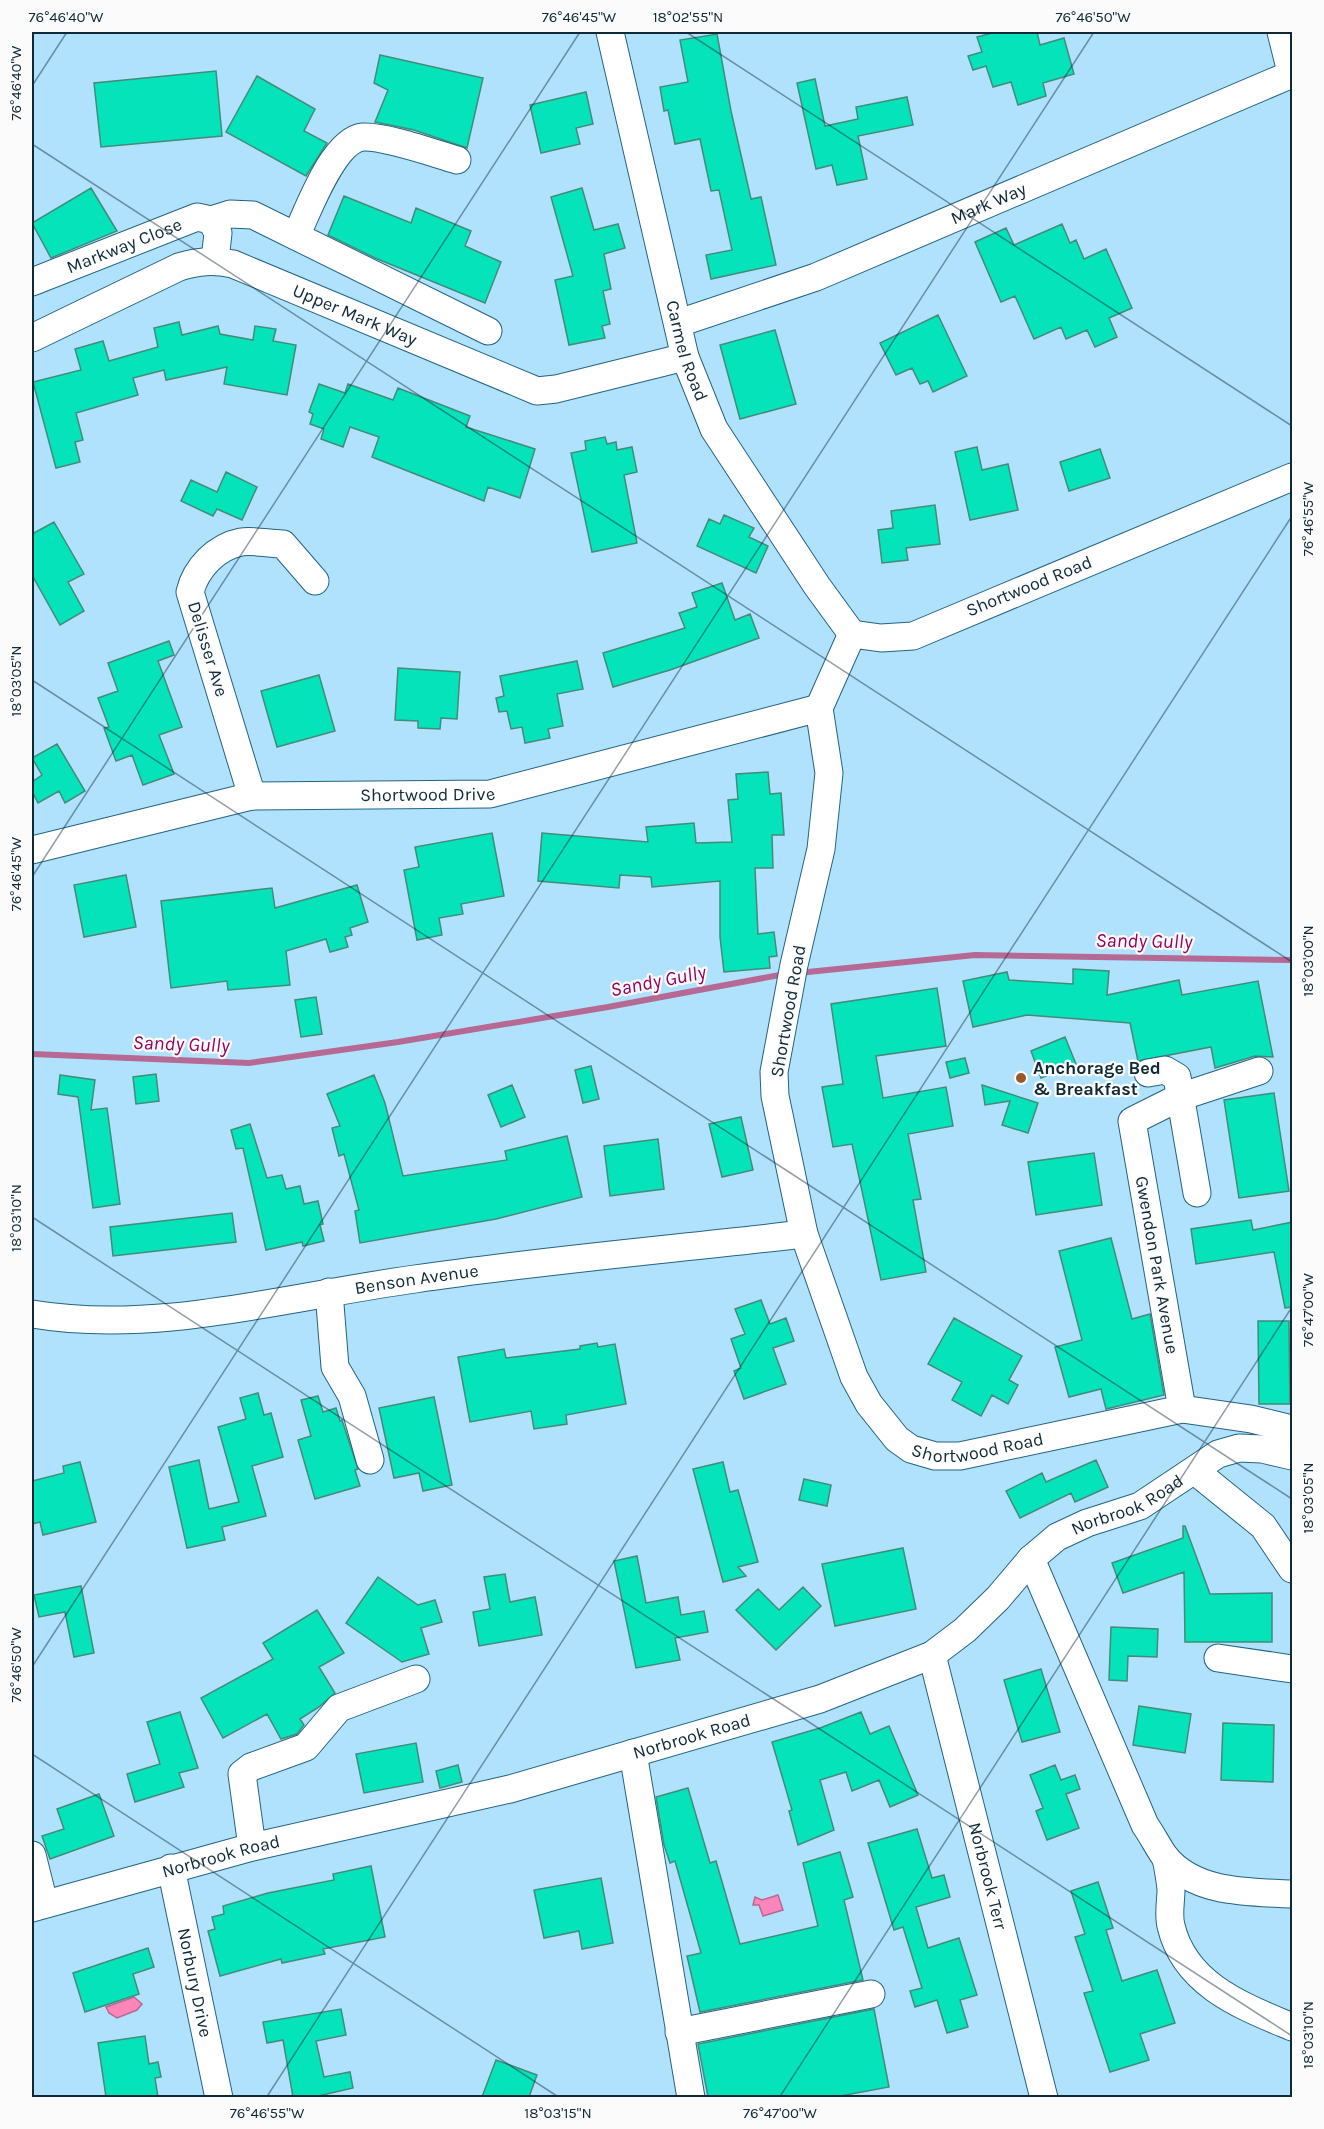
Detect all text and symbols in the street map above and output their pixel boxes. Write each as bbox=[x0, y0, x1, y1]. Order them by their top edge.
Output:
text: 76°46'40"W bbox=[29, 8, 104, 26]
text: 76°46'45"W bbox=[542, 8, 617, 26]
text: 18°02'55"N bbox=[653, 8, 723, 26]
text: 76°46'50"W bbox=[1055, 8, 1131, 26]
text: 76°46'40"W bbox=[7, 45, 25, 121]
street label: Mark Way bbox=[947, 177, 1030, 229]
street label: Markway Close bbox=[63, 213, 185, 278]
street label: Upper Mark Way bbox=[289, 279, 421, 351]
street label: Carmel Road bbox=[661, 298, 713, 404]
text: 76°46'55"W bbox=[1299, 481, 1317, 556]
street label: Shortwood Road bbox=[963, 551, 1095, 621]
street label: Delisser Ave bbox=[183, 599, 233, 699]
text: 18°03'05"N bbox=[7, 645, 25, 717]
street label: Shortwood Drive bbox=[360, 782, 497, 806]
text: 76°46'45"W bbox=[7, 836, 25, 911]
text: 18°03'00"N bbox=[1299, 925, 1317, 997]
water label: Sandy Gully bbox=[1095, 929, 1194, 953]
street label: Shortwood Road bbox=[766, 943, 810, 1079]
water label: Sandy Gully bbox=[608, 960, 709, 1002]
water label: Sandy Gully bbox=[132, 1031, 231, 1057]
place label: Anchorage Bed & Breakfast bbox=[1033, 1057, 1161, 1100]
marker: Anchorage Bed & Breakfast bbox=[1014, 1071, 1028, 1085]
street label: Gwendon Park Avenue bbox=[1131, 1174, 1183, 1356]
text: 18°03'10"N bbox=[7, 1184, 25, 1252]
street label: Benson Avenue bbox=[353, 1259, 480, 1299]
text: 76°47'00"W bbox=[1299, 1272, 1317, 1347]
street label: Shortwood Road bbox=[909, 1428, 1046, 1468]
text: 18°03'05"N bbox=[1299, 1462, 1317, 1534]
street label: Norbrook Road bbox=[1068, 1469, 1187, 1540]
text: 76°46'50"W bbox=[7, 1627, 25, 1703]
street label: Norbrook Road bbox=[630, 1709, 753, 1764]
street label: Norbrook Terr bbox=[964, 1820, 1012, 1933]
street label: Norbrook Road bbox=[159, 1830, 282, 1882]
street label: Norbury Drive bbox=[173, 1926, 217, 2039]
text: 18°03'10"N bbox=[1299, 2001, 1317, 2069]
text: 76°46'55"W bbox=[230, 2104, 305, 2122]
text: 18°03'15"N bbox=[524, 2104, 592, 2122]
text: 76°47'00"W bbox=[743, 2104, 818, 2122]

